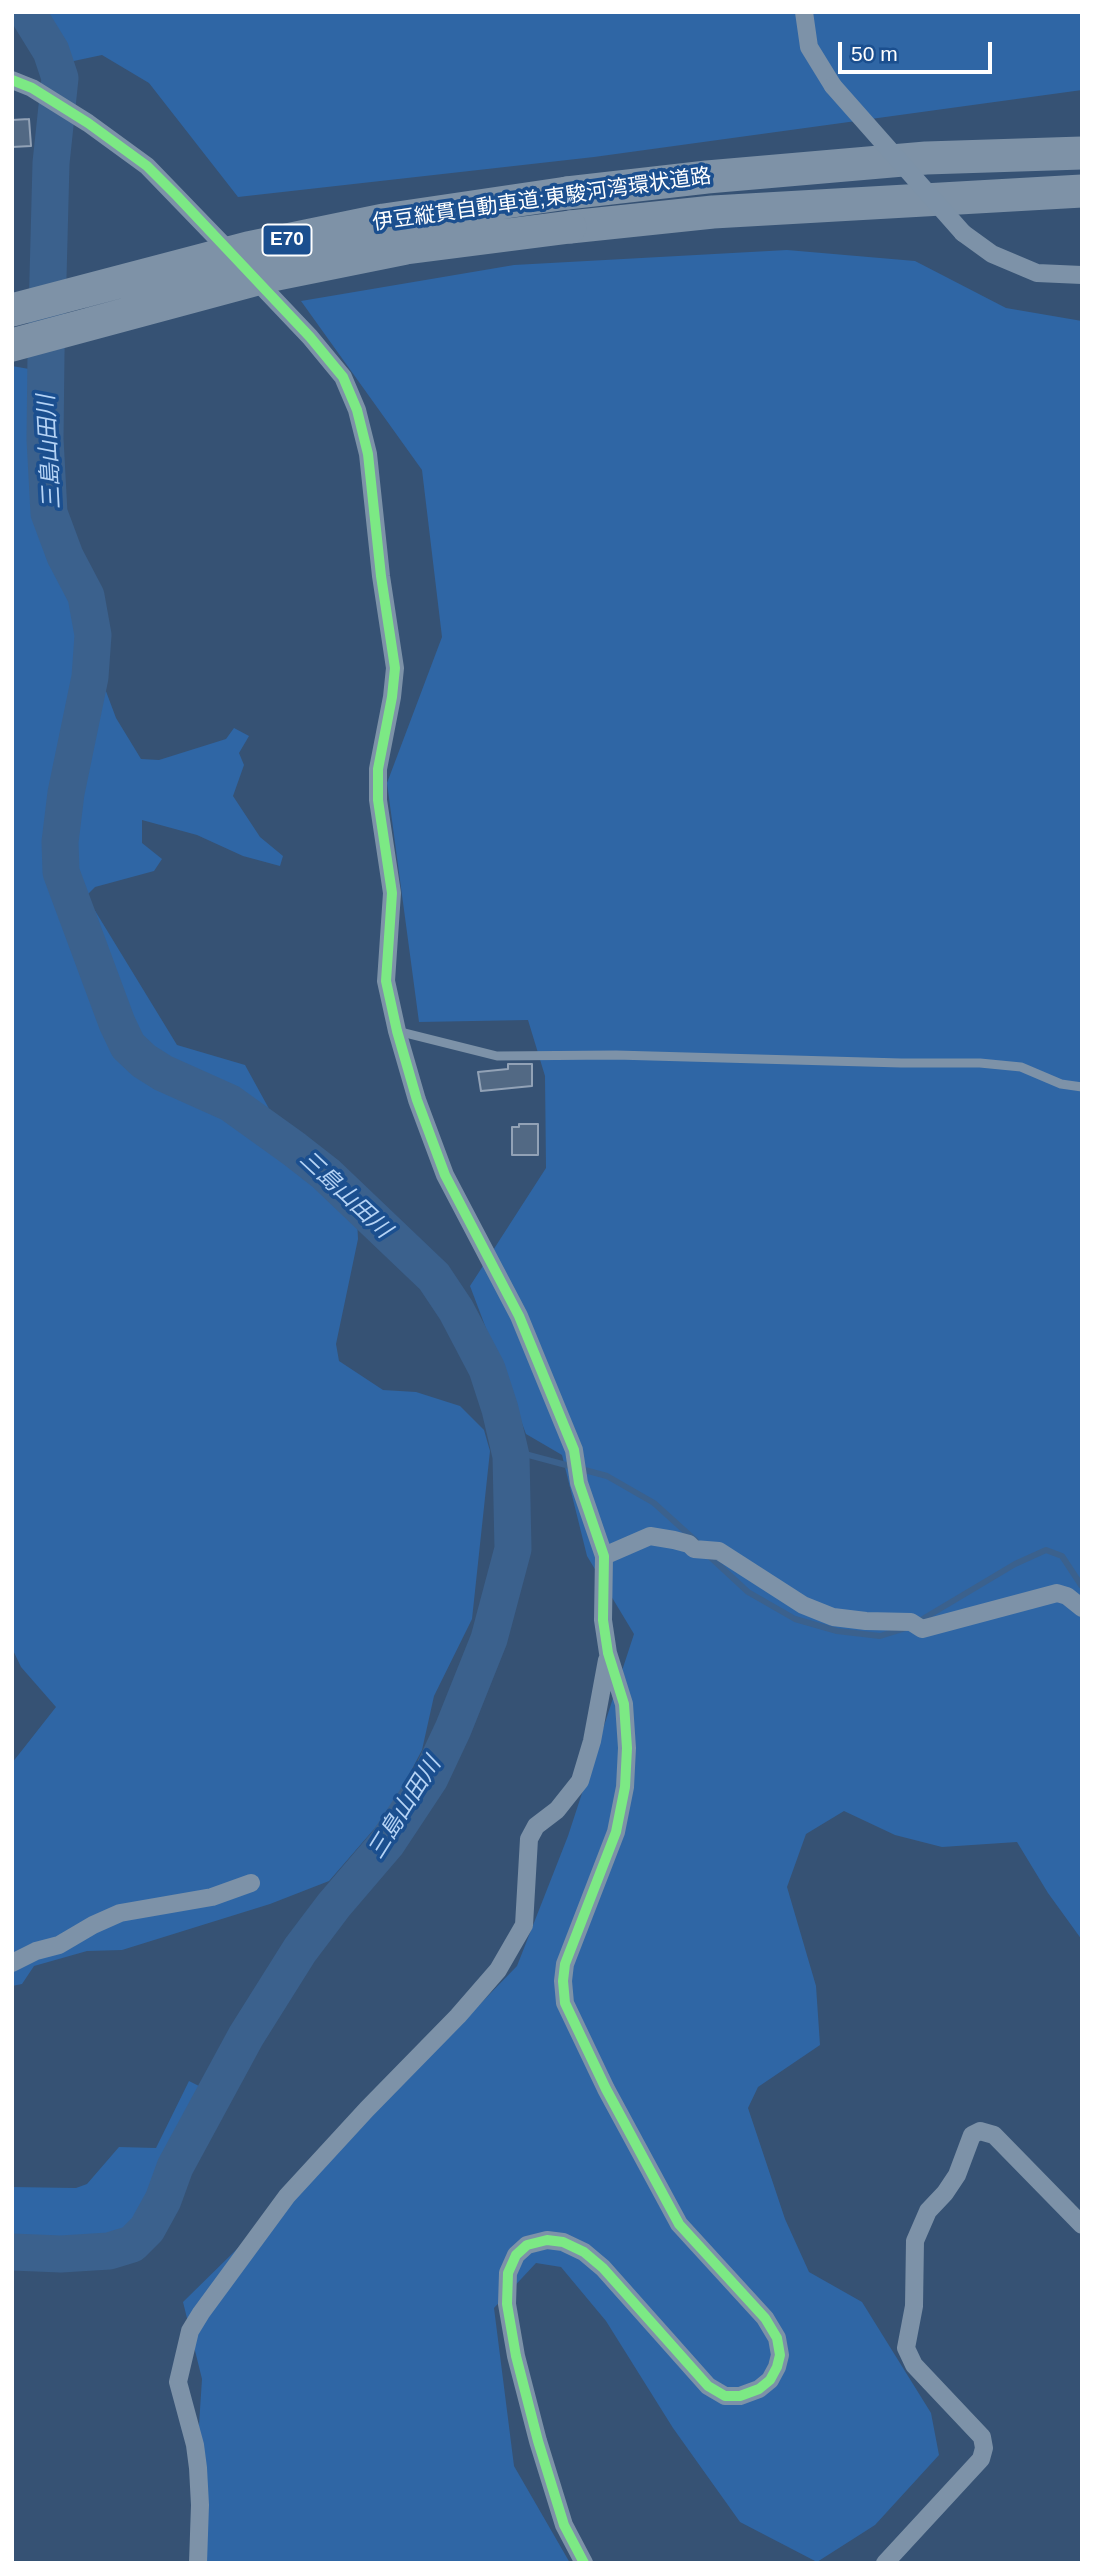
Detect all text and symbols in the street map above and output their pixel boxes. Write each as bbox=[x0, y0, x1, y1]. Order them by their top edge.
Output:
scale bar bbox=[842, 28, 996, 72]
text: 50 m bbox=[851, 42, 898, 65]
street label: 伊豆縦貫自動車道;東駿河湾環状道路 bbox=[371, 164, 713, 236]
road number: E70 bbox=[262, 224, 312, 256]
water label: 三島山田川 bbox=[33, 394, 67, 510]
water label: 三島山田川 bbox=[294, 1146, 396, 1244]
water label: 三島山田川 bbox=[363, 1752, 447, 1864]

